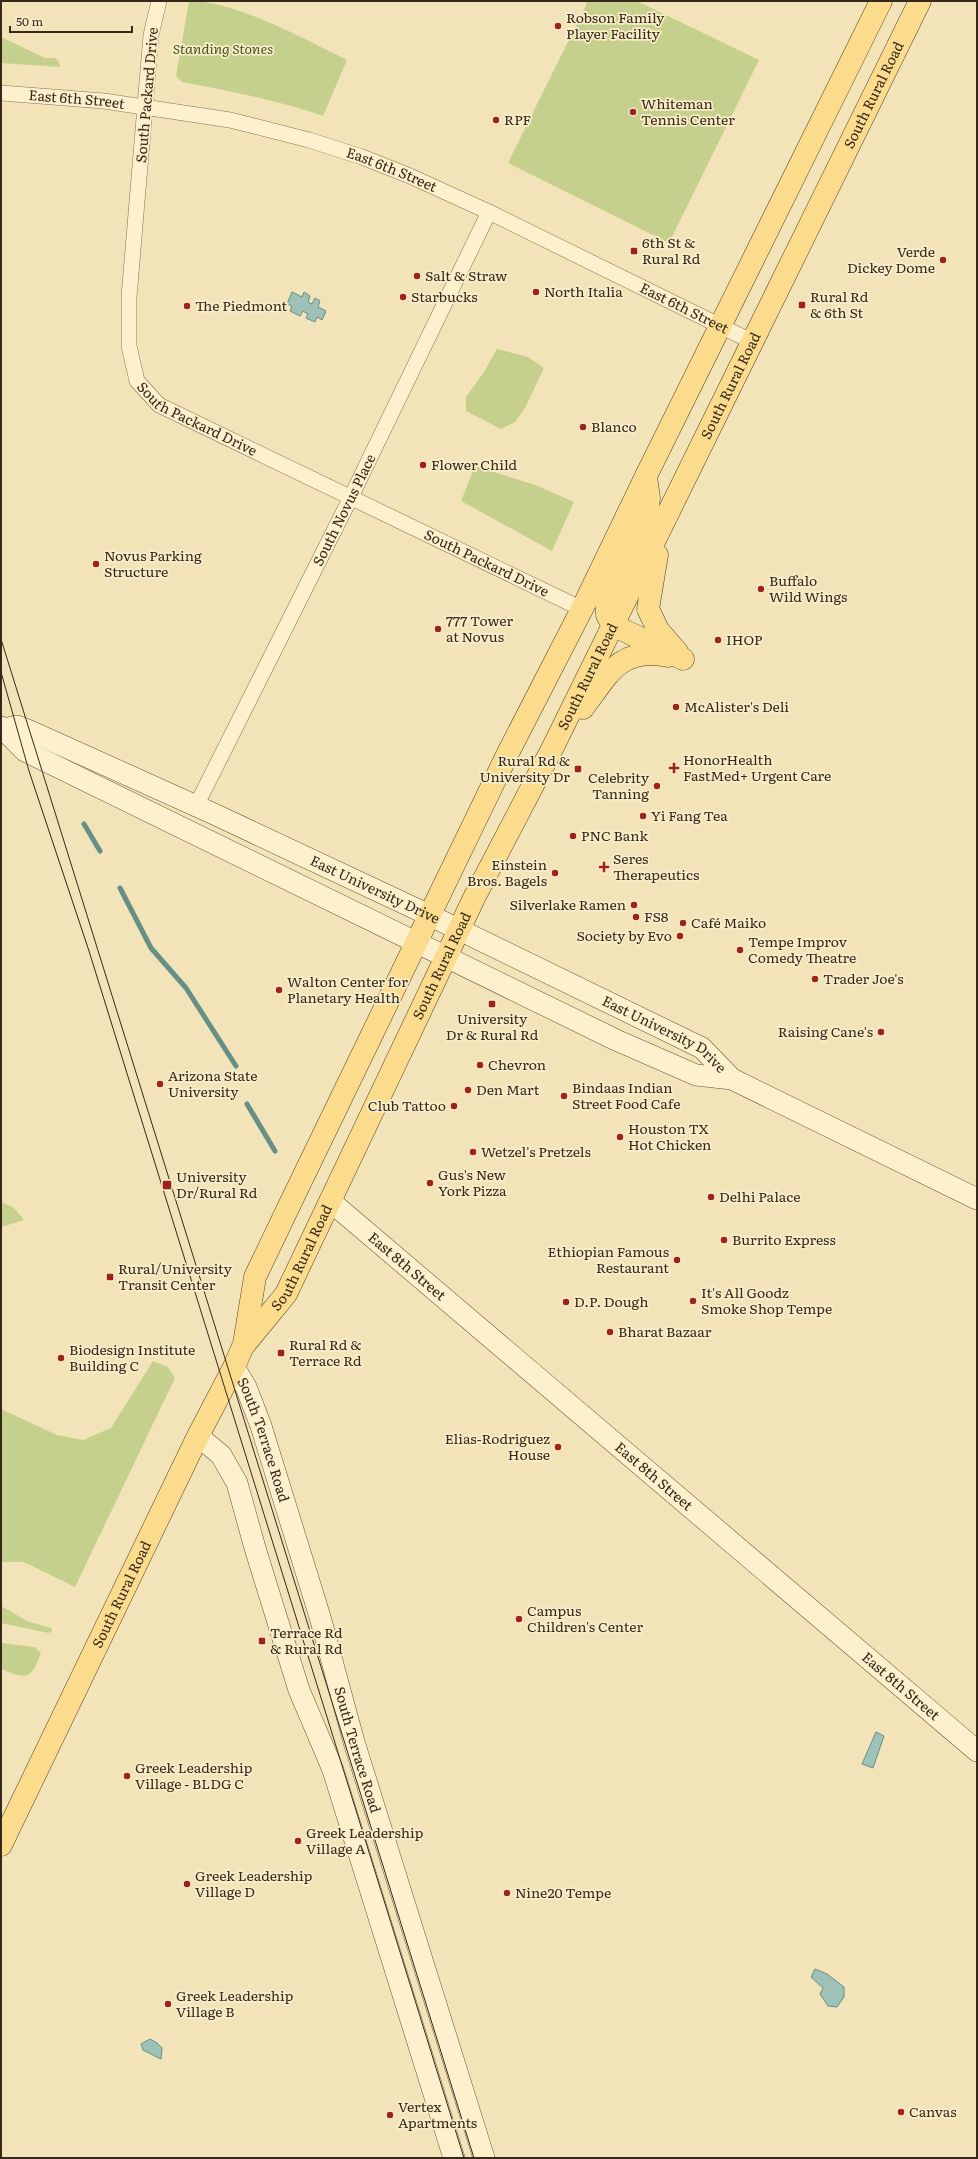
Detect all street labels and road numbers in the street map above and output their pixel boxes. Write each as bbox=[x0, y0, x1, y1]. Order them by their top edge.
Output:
street label: South Packard Drive bbox=[130, 26, 162, 164]
street label: South Rural Road bbox=[838, 37, 908, 151]
street label: East 6th Street bbox=[28, 84, 127, 113]
street label: East 6th Street bbox=[344, 142, 441, 196]
street label: East 6th Street bbox=[637, 277, 733, 338]
street label: South Rural Road bbox=[695, 328, 765, 442]
street label: South Packard Drive bbox=[133, 377, 261, 460]
street label: South Novus Place bbox=[307, 450, 379, 569]
street label: South Packard Drive bbox=[421, 523, 553, 601]
street label: South Rural Road bbox=[552, 619, 622, 733]
street label: East University Drive bbox=[307, 850, 444, 928]
street label: South Rural Road bbox=[407, 908, 475, 1022]
street label: East University Drive bbox=[599, 990, 732, 1077]
street label: South Rural Road bbox=[265, 1201, 336, 1314]
street label: East 8th Street bbox=[364, 1227, 451, 1305]
street label: South Terrace Road bbox=[233, 1373, 295, 1505]
street label: East 8th Street bbox=[611, 1437, 698, 1515]
street label: South Rural Road bbox=[86, 1537, 155, 1651]
street label: East 8th Street bbox=[858, 1646, 945, 1724]
street label: South Terrace Road bbox=[330, 1684, 387, 1816]

